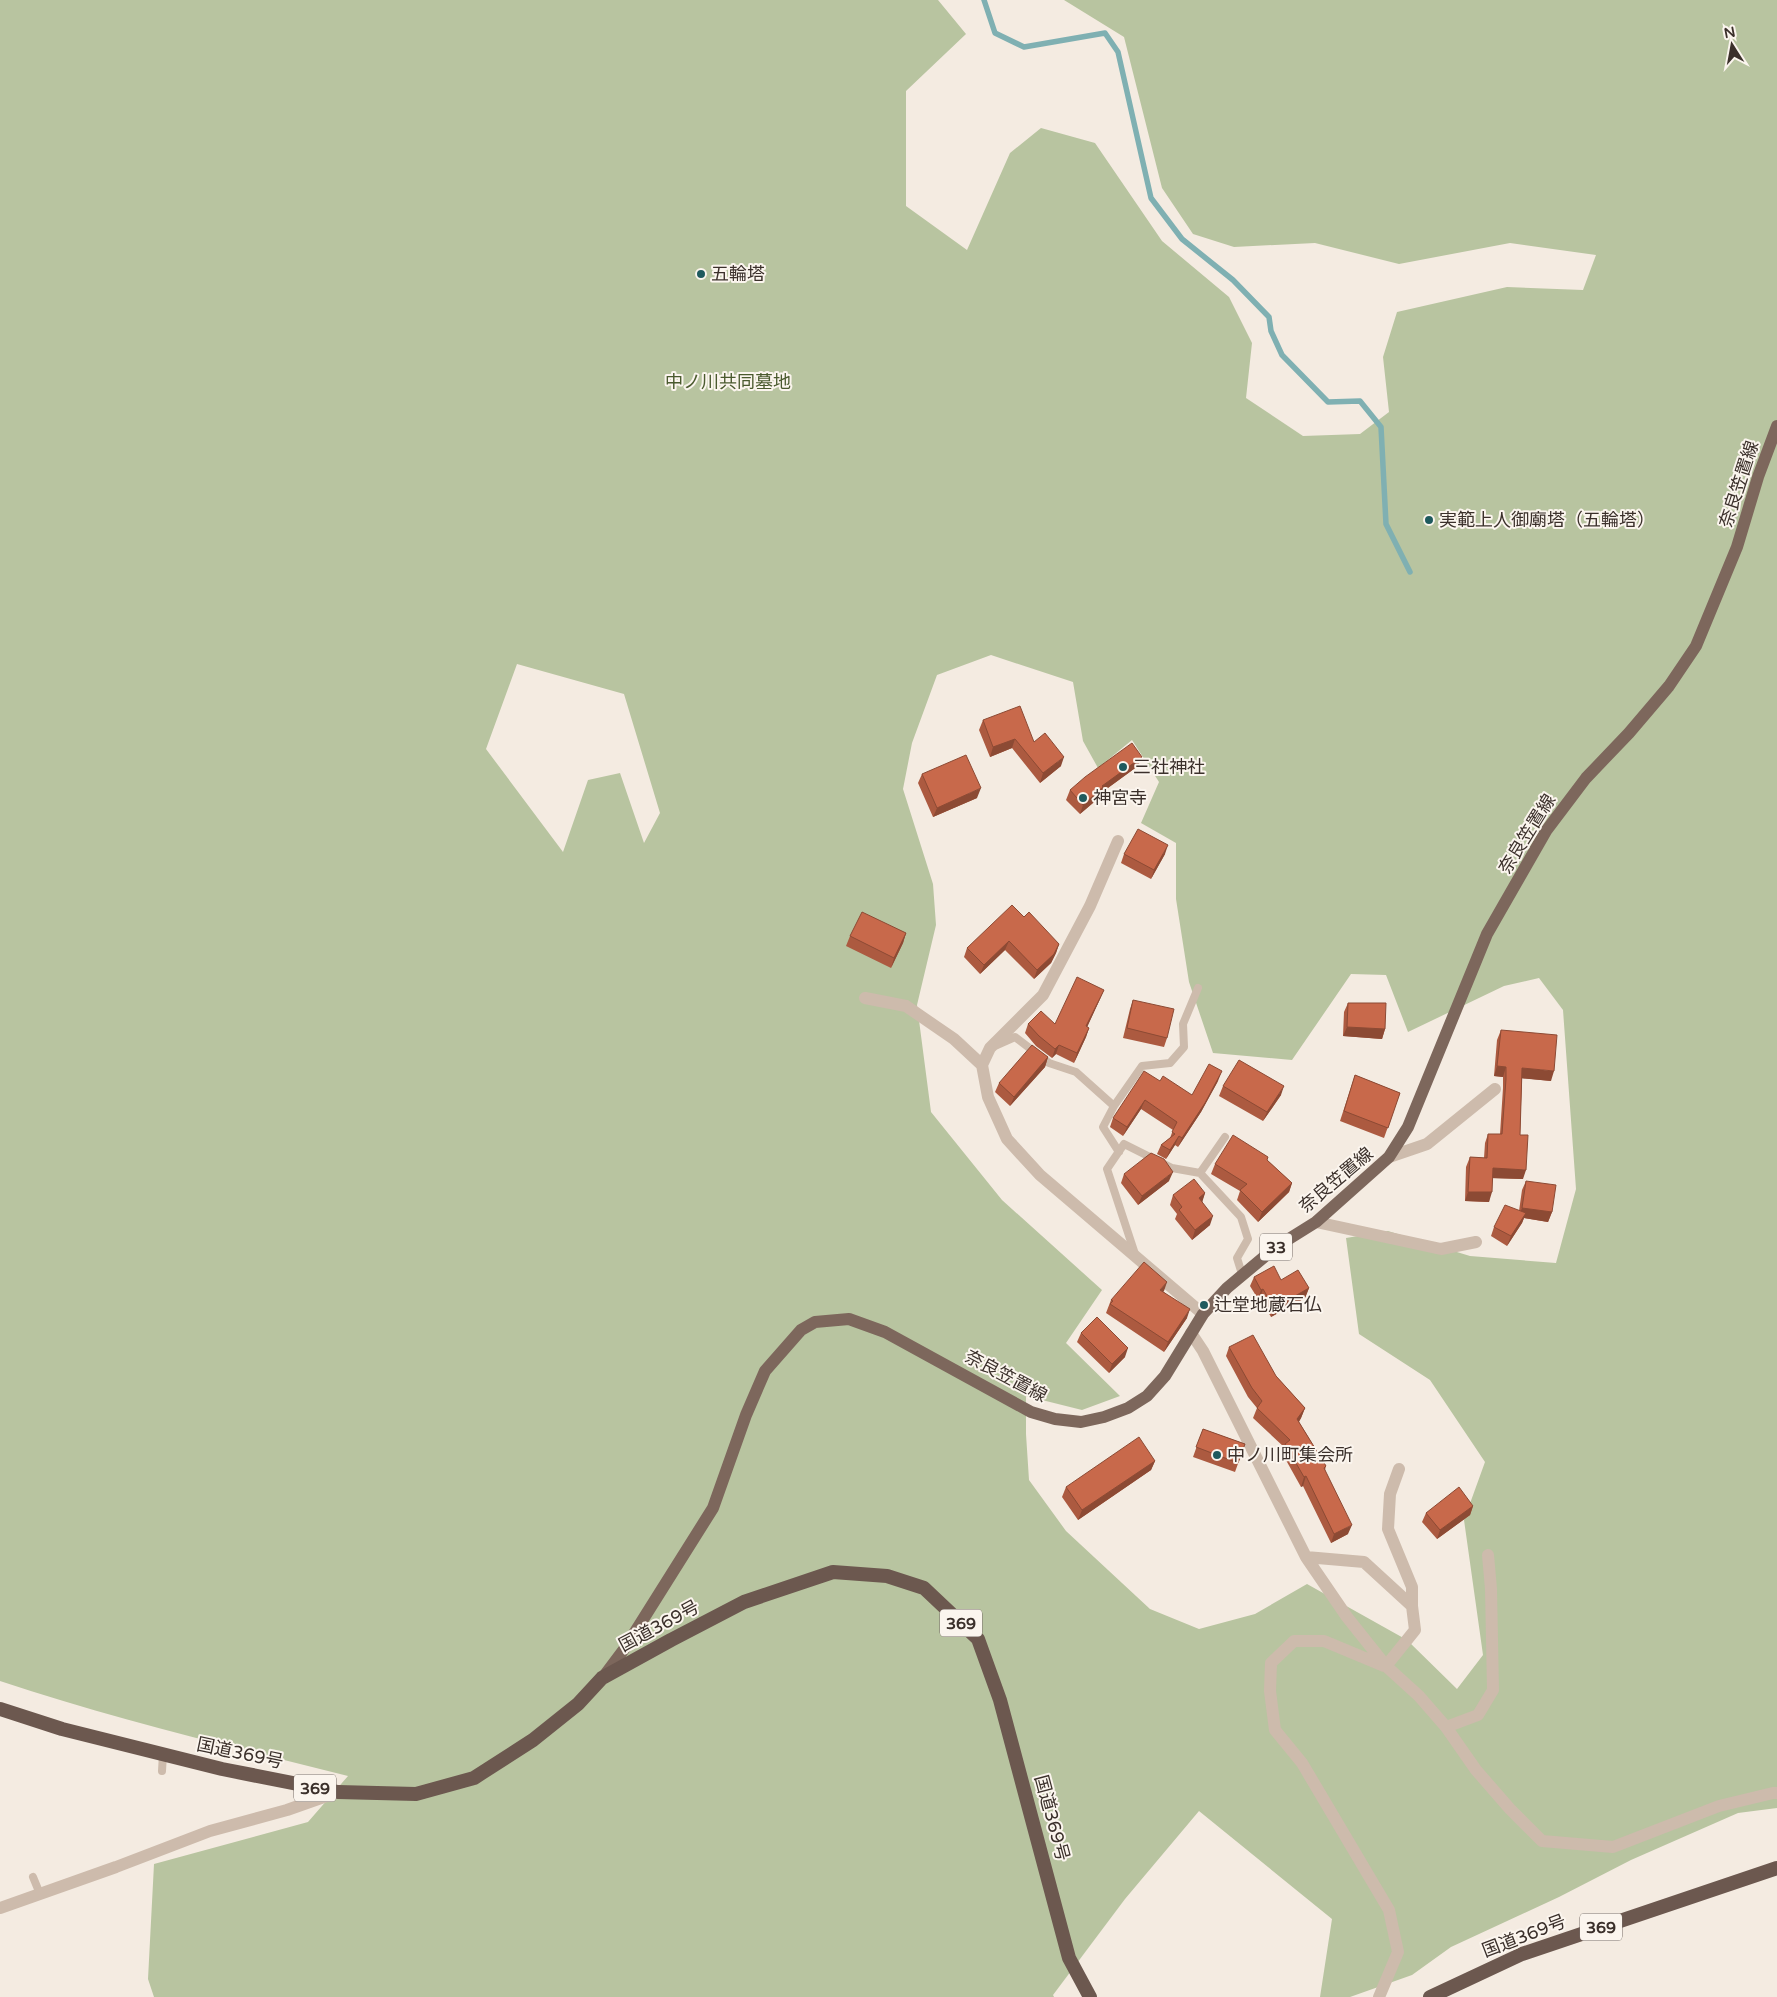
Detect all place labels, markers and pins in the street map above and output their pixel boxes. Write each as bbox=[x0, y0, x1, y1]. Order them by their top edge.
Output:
place label: 五輪塔 bbox=[711, 263, 765, 285]
marker: 五輪塔 bbox=[695, 268, 707, 280]
place label: 実範上人御廟塔（五輪塔） bbox=[1439, 509, 1655, 531]
marker: 実範上人御廟塔（五輪塔） bbox=[1423, 514, 1435, 526]
place label: 三社神社 bbox=[1133, 756, 1205, 778]
marker: 三社神社 bbox=[1117, 761, 1129, 773]
place label: 神宮寺 bbox=[1093, 787, 1147, 809]
marker: 神宮寺 bbox=[1077, 792, 1089, 804]
place label: 辻堂地蔵石仏 bbox=[1214, 1294, 1322, 1316]
marker: 辻堂地蔵石仏 bbox=[1198, 1299, 1210, 1311]
place label: 中ノ川町集会所 bbox=[1227, 1444, 1353, 1466]
marker: 中ノ川町集会所 bbox=[1211, 1449, 1223, 1461]

